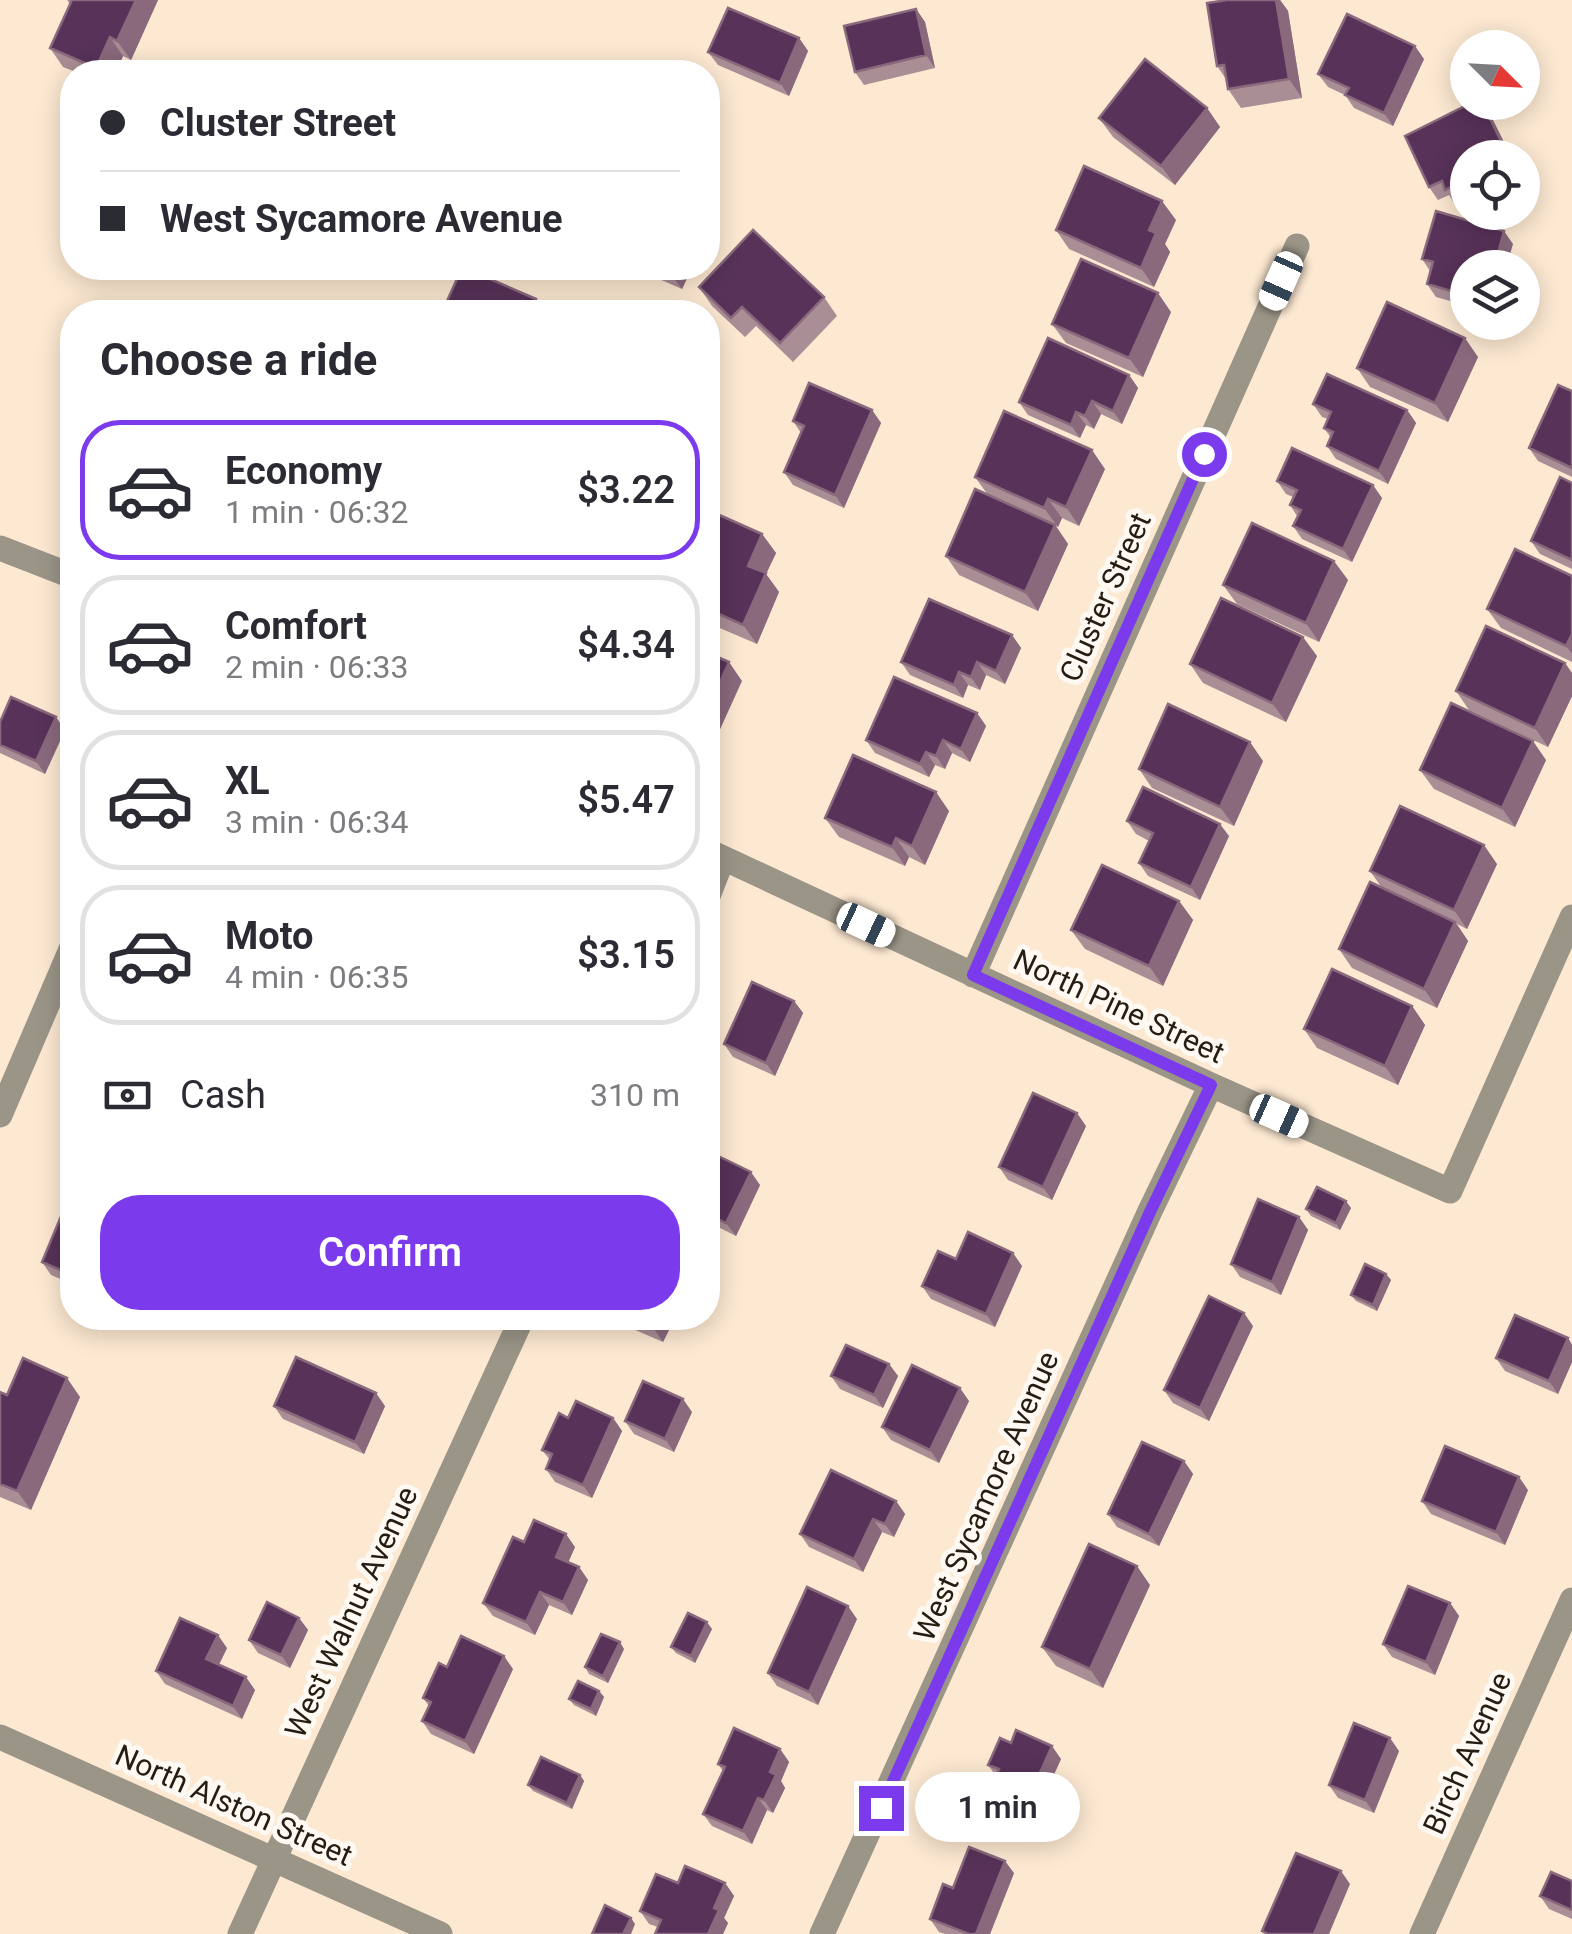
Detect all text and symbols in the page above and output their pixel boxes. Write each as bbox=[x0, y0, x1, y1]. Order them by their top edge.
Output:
north arrow bbox=[1450, 30, 1540, 120]
map controls bbox=[1450, 30, 1540, 340]
text: Cluster Street bbox=[160, 101, 396, 145]
button: locate bbox=[1450, 140, 1540, 230]
text: West Sycamore Avenue bbox=[160, 197, 563, 241]
car bbox=[1255, 247, 1307, 315]
button: layers bbox=[1450, 250, 1540, 340]
text: Choose a ride bbox=[100, 333, 377, 386]
route start bbox=[1182, 432, 1227, 477]
icon: car bbox=[105, 445, 195, 535]
text: Economy bbox=[225, 449, 382, 493]
text: $3.22 bbox=[577, 468, 675, 512]
text: 1 min · 06:32 bbox=[225, 493, 408, 531]
street label: Cluster Street bbox=[1052, 507, 1158, 687]
icon: car bbox=[105, 600, 195, 690]
text: Comfort bbox=[225, 604, 367, 648]
text: $4.34 bbox=[577, 623, 675, 667]
text: 2 min · 06:33 bbox=[225, 648, 408, 686]
icon: car bbox=[105, 755, 195, 845]
text: XL bbox=[225, 759, 270, 803]
text: $5.47 bbox=[577, 778, 675, 822]
text: 3 min · 06:34 bbox=[225, 803, 408, 841]
car bbox=[832, 899, 900, 951]
icon: car bbox=[105, 910, 195, 1000]
text: Moto bbox=[225, 914, 314, 958]
text: $3.15 bbox=[577, 933, 675, 977]
street label: North Pine Street bbox=[1008, 942, 1230, 1070]
text: 4 min · 06:35 bbox=[225, 958, 408, 996]
icon: cash bbox=[100, 1068, 155, 1123]
text: Cash bbox=[180, 1073, 266, 1117]
text: 310 m bbox=[590, 1076, 680, 1114]
car bbox=[1245, 1090, 1313, 1142]
button: Confirm bbox=[100, 1195, 680, 1310]
street label: West Sycamore Avenue bbox=[906, 1346, 1066, 1646]
street label: West Walnut Avenue bbox=[277, 1481, 425, 1743]
street label: Birch Avenue bbox=[1416, 1667, 1518, 1839]
street label: North Alston Street bbox=[110, 1737, 358, 1873]
callout: 1 min bbox=[916, 1773, 1081, 1843]
route end bbox=[859, 1786, 904, 1831]
text: 1 min bbox=[957, 1788, 1038, 1826]

